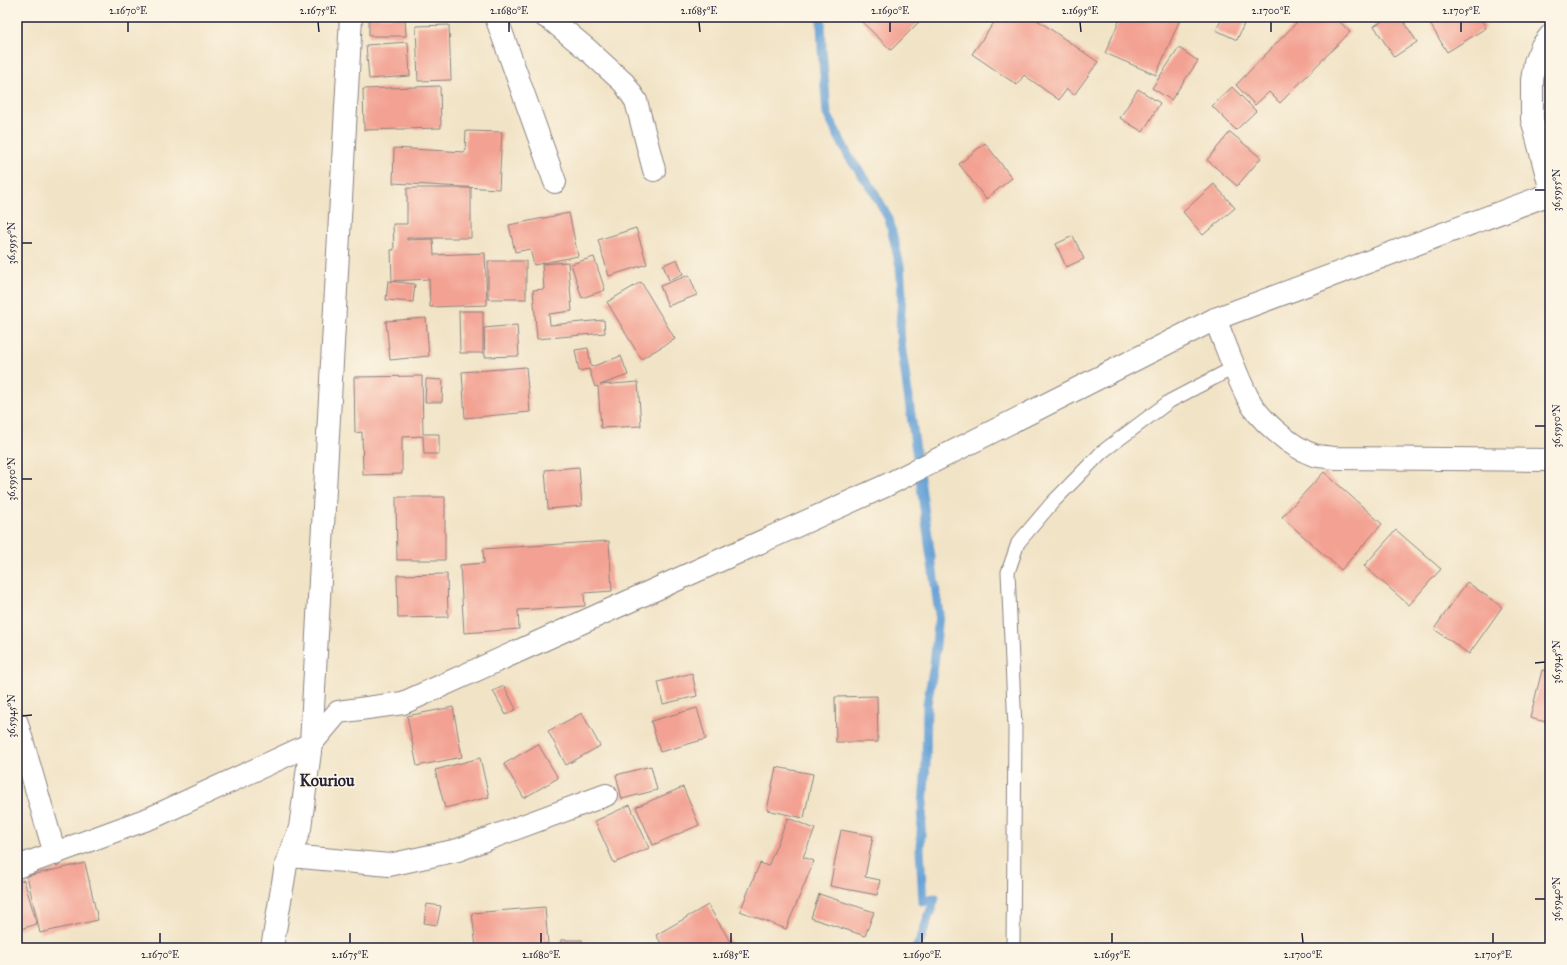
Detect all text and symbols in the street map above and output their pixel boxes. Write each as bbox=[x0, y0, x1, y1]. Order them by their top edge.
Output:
text: 2.1670°E bbox=[109, 5, 147, 17]
text: 2.1675°E bbox=[299, 5, 337, 17]
text: 2.1680°E bbox=[490, 5, 528, 17]
text: 2.1685°E bbox=[680, 5, 718, 17]
text: 2.1690°E bbox=[871, 5, 909, 17]
text: 2.1695°E bbox=[1061, 5, 1099, 17]
text: 2.1700°E bbox=[1252, 5, 1290, 17]
text: 2.1705°E bbox=[1442, 5, 1480, 17]
text: 36.5955°N bbox=[1551, 168, 1563, 211]
text: 36.5955°N bbox=[6, 221, 18, 264]
text: 36.5950°N bbox=[1551, 404, 1563, 448]
text: 36.5950°N bbox=[6, 457, 18, 501]
text: 36.5945°N bbox=[1551, 640, 1563, 684]
text: 36.5945°N bbox=[6, 694, 18, 738]
district label: Kouriou bbox=[300, 771, 355, 790]
text: 36.5940°N bbox=[1551, 876, 1563, 921]
text: 2.1670°E bbox=[141, 949, 179, 961]
text: 2.1675°E bbox=[331, 949, 369, 961]
text: 2.1680°E bbox=[522, 949, 560, 961]
text: 2.1685°E bbox=[712, 949, 750, 961]
text: 2.1690°E bbox=[903, 949, 941, 961]
text: 2.1695°E bbox=[1093, 949, 1131, 961]
text: 2.1700°E bbox=[1284, 949, 1322, 961]
text: 2.1705°E bbox=[1474, 949, 1512, 961]

